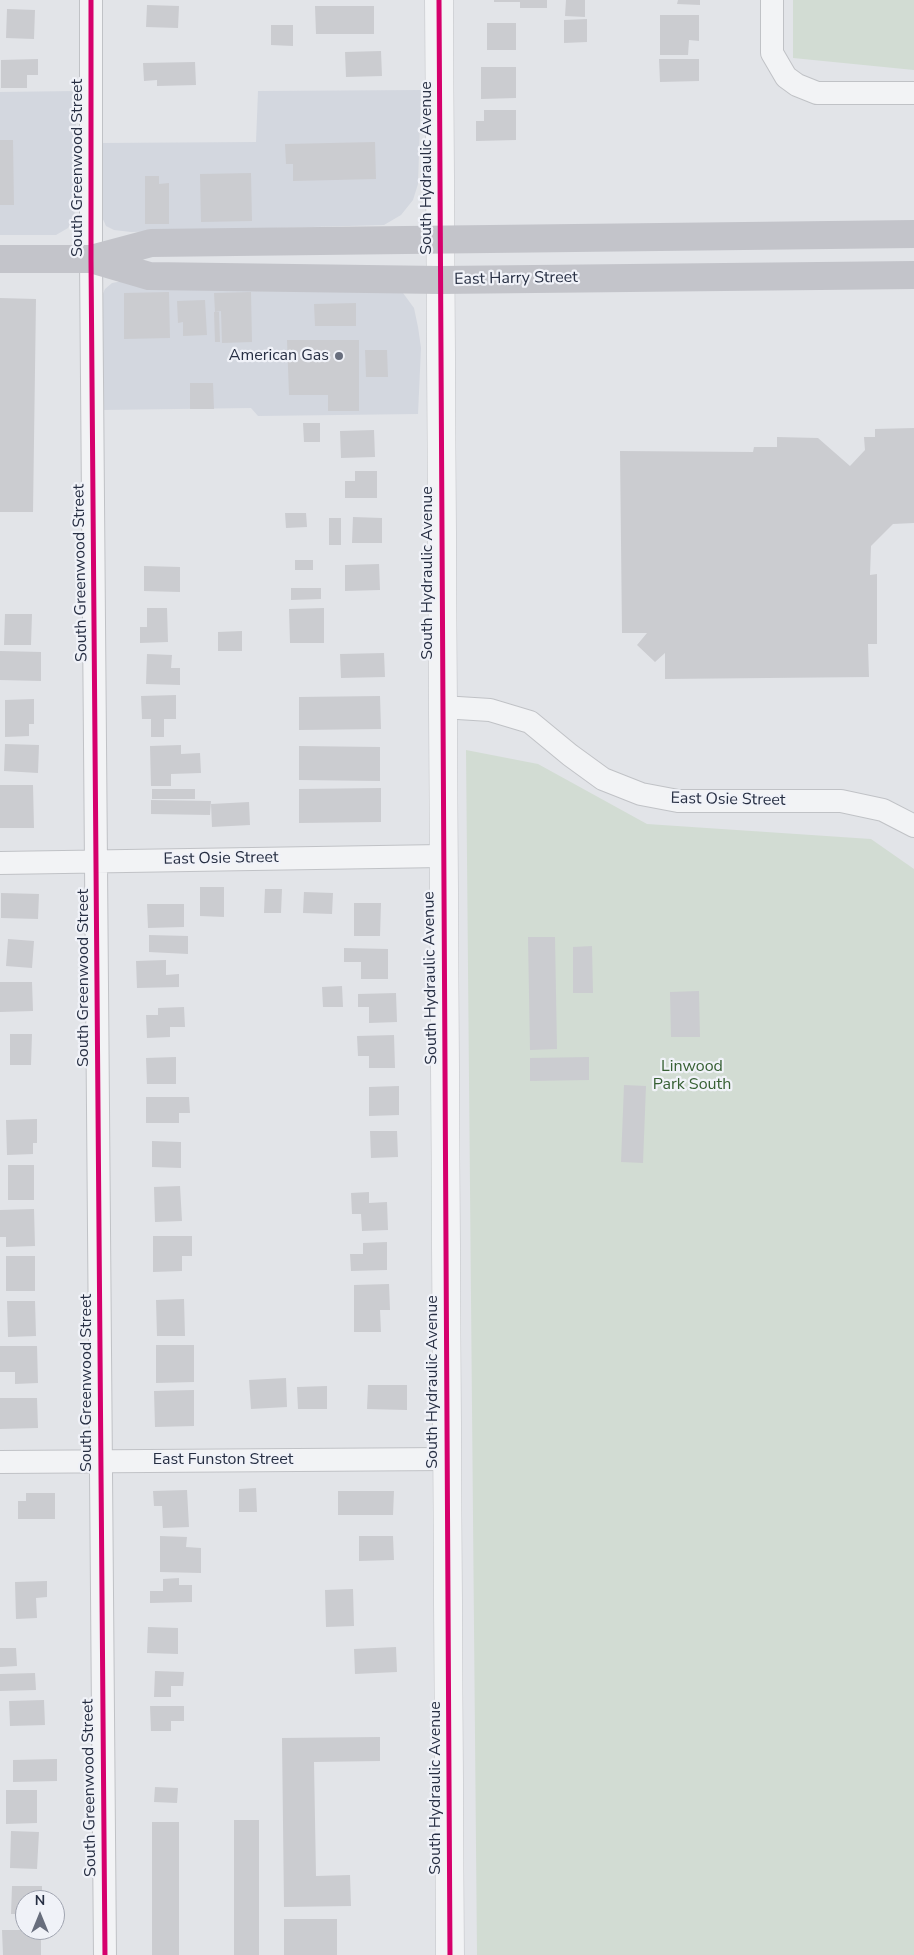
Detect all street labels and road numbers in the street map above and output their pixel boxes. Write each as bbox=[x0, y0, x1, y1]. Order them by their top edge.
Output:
street label: South Greenwood Street bbox=[68, 79, 88, 257]
street label: South Hydraulic Avenue bbox=[417, 81, 437, 255]
street label: East Harry Street bbox=[454, 268, 578, 290]
street label: South Greenwood Street bbox=[70, 484, 92, 662]
street label: South Hydraulic Avenue bbox=[418, 486, 438, 660]
street label: East Osie Street bbox=[670, 789, 786, 811]
street label: East Osie Street bbox=[163, 848, 279, 870]
street label: South Greenwood Street bbox=[74, 889, 94, 1067]
street label: South Hydraulic Avenue bbox=[420, 891, 442, 1065]
street label: South Greenwood Street bbox=[77, 1294, 97, 1472]
street label: South Hydraulic Avenue bbox=[423, 1295, 443, 1469]
street label: East Funston Street bbox=[153, 1450, 293, 1470]
street label: South Greenwood Street bbox=[79, 1699, 101, 1877]
street label: South Hydraulic Avenue bbox=[426, 1701, 446, 1875]

